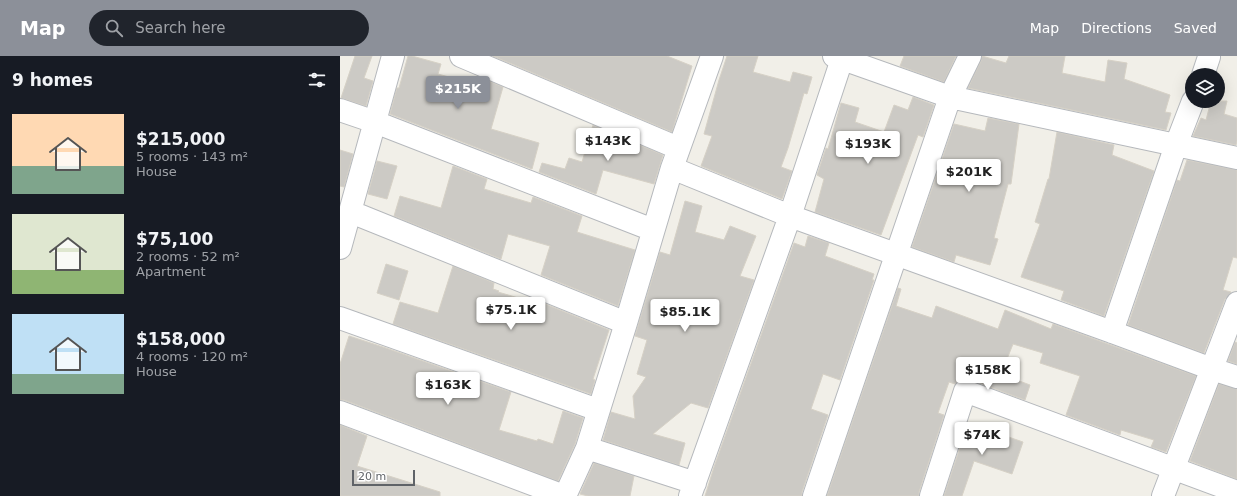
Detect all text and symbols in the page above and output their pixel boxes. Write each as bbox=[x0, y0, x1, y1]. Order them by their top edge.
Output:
search box bbox=[89, 10, 369, 46]
text: Map bbox=[20, 17, 65, 39]
icon: search bbox=[103, 17, 125, 39]
text: Search here bbox=[135, 19, 225, 37]
text: Map bbox=[1030, 20, 1059, 36]
text: Directions bbox=[1081, 20, 1152, 36]
text: Saved bbox=[1174, 20, 1217, 36]
map controls bbox=[1185, 68, 1225, 108]
button: layers bbox=[1185, 68, 1225, 108]
icon: filters bbox=[306, 69, 328, 91]
text: 9 homes bbox=[12, 70, 93, 90]
pin: $215K bbox=[430, 76, 486, 110]
text: $215K bbox=[435, 81, 481, 96]
pin: $143K bbox=[580, 128, 636, 162]
text: $215,000 bbox=[136, 129, 225, 149]
icon: home bbox=[44, 130, 92, 178]
pin: $193K bbox=[840, 131, 896, 165]
text: $143K bbox=[585, 133, 631, 148]
text: $193K bbox=[845, 136, 891, 151]
text: 5 rooms · 143 m² bbox=[136, 149, 248, 164]
pin: $201K bbox=[941, 159, 997, 193]
text: House bbox=[136, 164, 177, 179]
text: $201K bbox=[946, 164, 992, 179]
text: $75,100 bbox=[136, 229, 213, 249]
icon: home bbox=[44, 230, 92, 278]
text: 2 rooms · 52 m² bbox=[136, 249, 240, 264]
text: Apartment bbox=[136, 264, 206, 279]
pin: $75.1K bbox=[478, 297, 544, 331]
pin: $85.1K bbox=[652, 299, 718, 333]
text: $75.1K bbox=[485, 302, 537, 317]
text: $85.1K bbox=[659, 304, 711, 319]
text: $158,000 bbox=[136, 329, 225, 349]
icon: home bbox=[44, 330, 92, 378]
text: 4 rooms · 120 m² bbox=[136, 349, 248, 364]
pin: $158K bbox=[960, 357, 1016, 391]
text: $158K bbox=[965, 362, 1011, 377]
text: House bbox=[136, 364, 177, 379]
pin: $163K bbox=[420, 372, 476, 406]
text: $163K bbox=[425, 377, 471, 392]
pin: $74K bbox=[958, 422, 1006, 456]
text: $74K bbox=[963, 427, 1001, 442]
scale bar bbox=[352, 468, 415, 487]
text: 20 m bbox=[358, 470, 386, 483]

